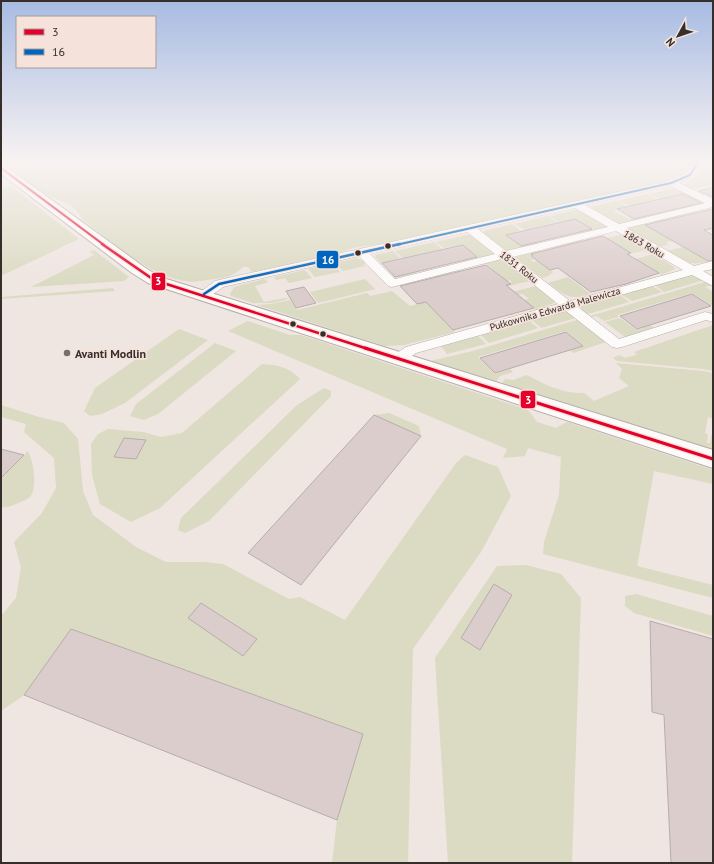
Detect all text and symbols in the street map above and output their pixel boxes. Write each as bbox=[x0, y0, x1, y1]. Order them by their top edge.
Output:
legend bbox=[16, 16, 156, 68]
north arrow bbox=[658, 16, 698, 56]
text: 3 bbox=[52, 24, 59, 39]
text: N bbox=[663, 35, 678, 50]
text: 16 bbox=[52, 44, 65, 59]
street label: 1863 Roku bbox=[621, 227, 667, 261]
unlabelled marker bbox=[383, 241, 393, 251]
unlabelled marker bbox=[353, 248, 363, 258]
street label: 1831 Roku bbox=[497, 248, 541, 286]
line badge: 16 bbox=[316, 250, 339, 269]
text: 16 bbox=[322, 253, 334, 267]
line badge: 3 bbox=[151, 272, 166, 291]
text: 3 bbox=[155, 274, 161, 288]
street label: Pułkownika Edwarda Malewicza bbox=[488, 284, 622, 334]
unlabelled marker bbox=[288, 319, 298, 329]
unlabelled marker bbox=[318, 329, 328, 339]
place label: Avanti Modlin bbox=[75, 346, 146, 361]
marker: Avanti Modlin bbox=[62, 348, 72, 358]
line badge: 3 bbox=[520, 390, 536, 409]
text: 3 bbox=[525, 393, 531, 407]

